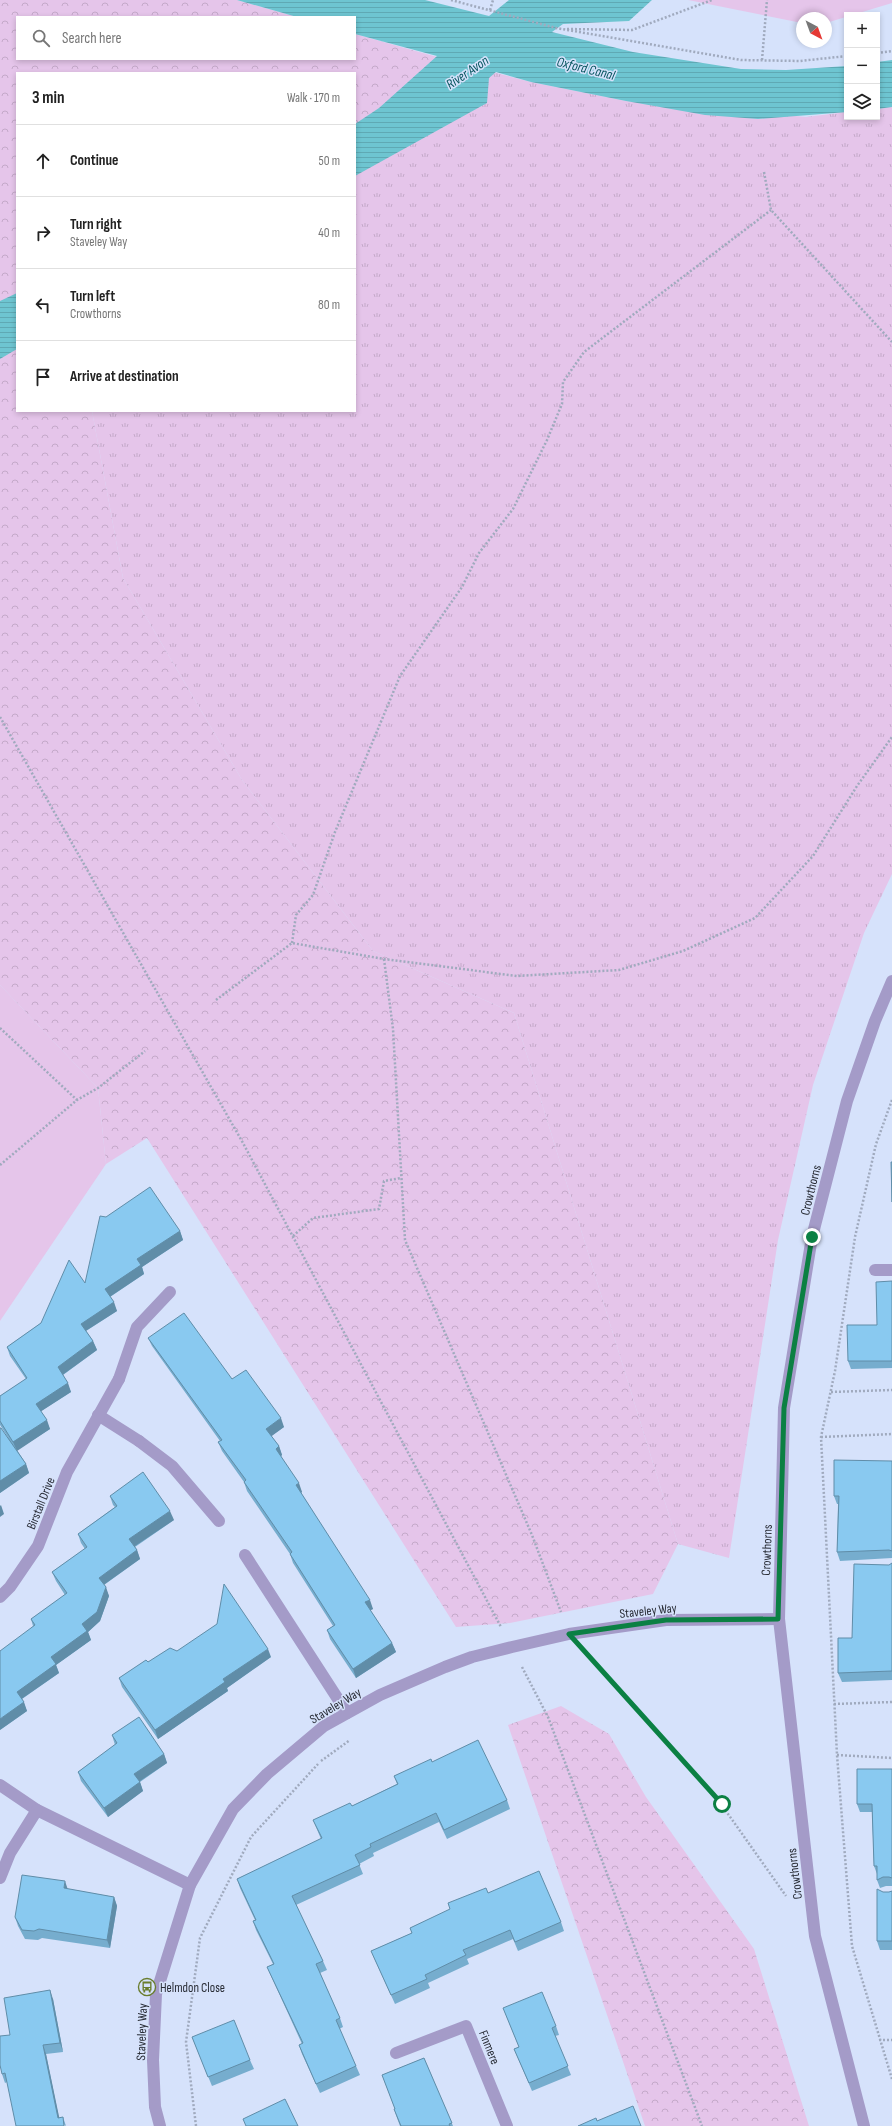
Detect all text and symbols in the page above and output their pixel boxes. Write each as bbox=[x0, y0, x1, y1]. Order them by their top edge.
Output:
north arrow bbox=[796, 12, 832, 48]
map controls bbox=[844, 12, 880, 120]
button: + bbox=[844, 12, 880, 48]
search box bbox=[16, 16, 356, 60]
icon: search bbox=[30, 27, 52, 49]
text: Search here bbox=[62, 29, 122, 48]
button: − bbox=[844, 48, 880, 84]
water label: River Avon bbox=[443, 52, 492, 93]
water label: Oxford Canal bbox=[555, 53, 617, 84]
button: layers bbox=[844, 84, 880, 120]
text: 3 min bbox=[32, 88, 65, 108]
text: Walk · 170 m bbox=[287, 90, 340, 106]
icon: ahead bbox=[32, 150, 54, 172]
text: Continue bbox=[70, 151, 119, 170]
text: 50 m bbox=[319, 153, 340, 169]
text: Turn right bbox=[70, 215, 122, 234]
icon: right bbox=[32, 222, 54, 244]
text: 40 m bbox=[318, 225, 340, 241]
text: Staveley Way bbox=[70, 234, 127, 250]
text: Turn left bbox=[70, 287, 115, 306]
icon: left bbox=[32, 294, 54, 316]
text: 80 m bbox=[318, 297, 340, 313]
text: Crowthorns bbox=[70, 306, 121, 322]
icon: arrive bbox=[32, 366, 54, 388]
text: Arrive at destination bbox=[70, 367, 179, 386]
street label: Crowthorns bbox=[797, 1163, 825, 1217]
route end bbox=[803, 1228, 821, 1246]
street label: Birstall Drive bbox=[23, 1475, 59, 1532]
street label: Crowthorns bbox=[758, 1524, 776, 1576]
street label: Staveley Way bbox=[619, 1600, 677, 1622]
street label: Staveley Way bbox=[307, 1684, 364, 1727]
route start bbox=[713, 1795, 731, 1813]
street label: Crowthorns bbox=[784, 1847, 806, 1900]
bus stop icon: Helmdon Close bbox=[137, 1977, 157, 1997]
place label: Helmdon Close bbox=[160, 1980, 225, 1996]
street label: Staveley Way bbox=[133, 2003, 151, 2061]
street label: Finmere bbox=[475, 2028, 503, 2067]

